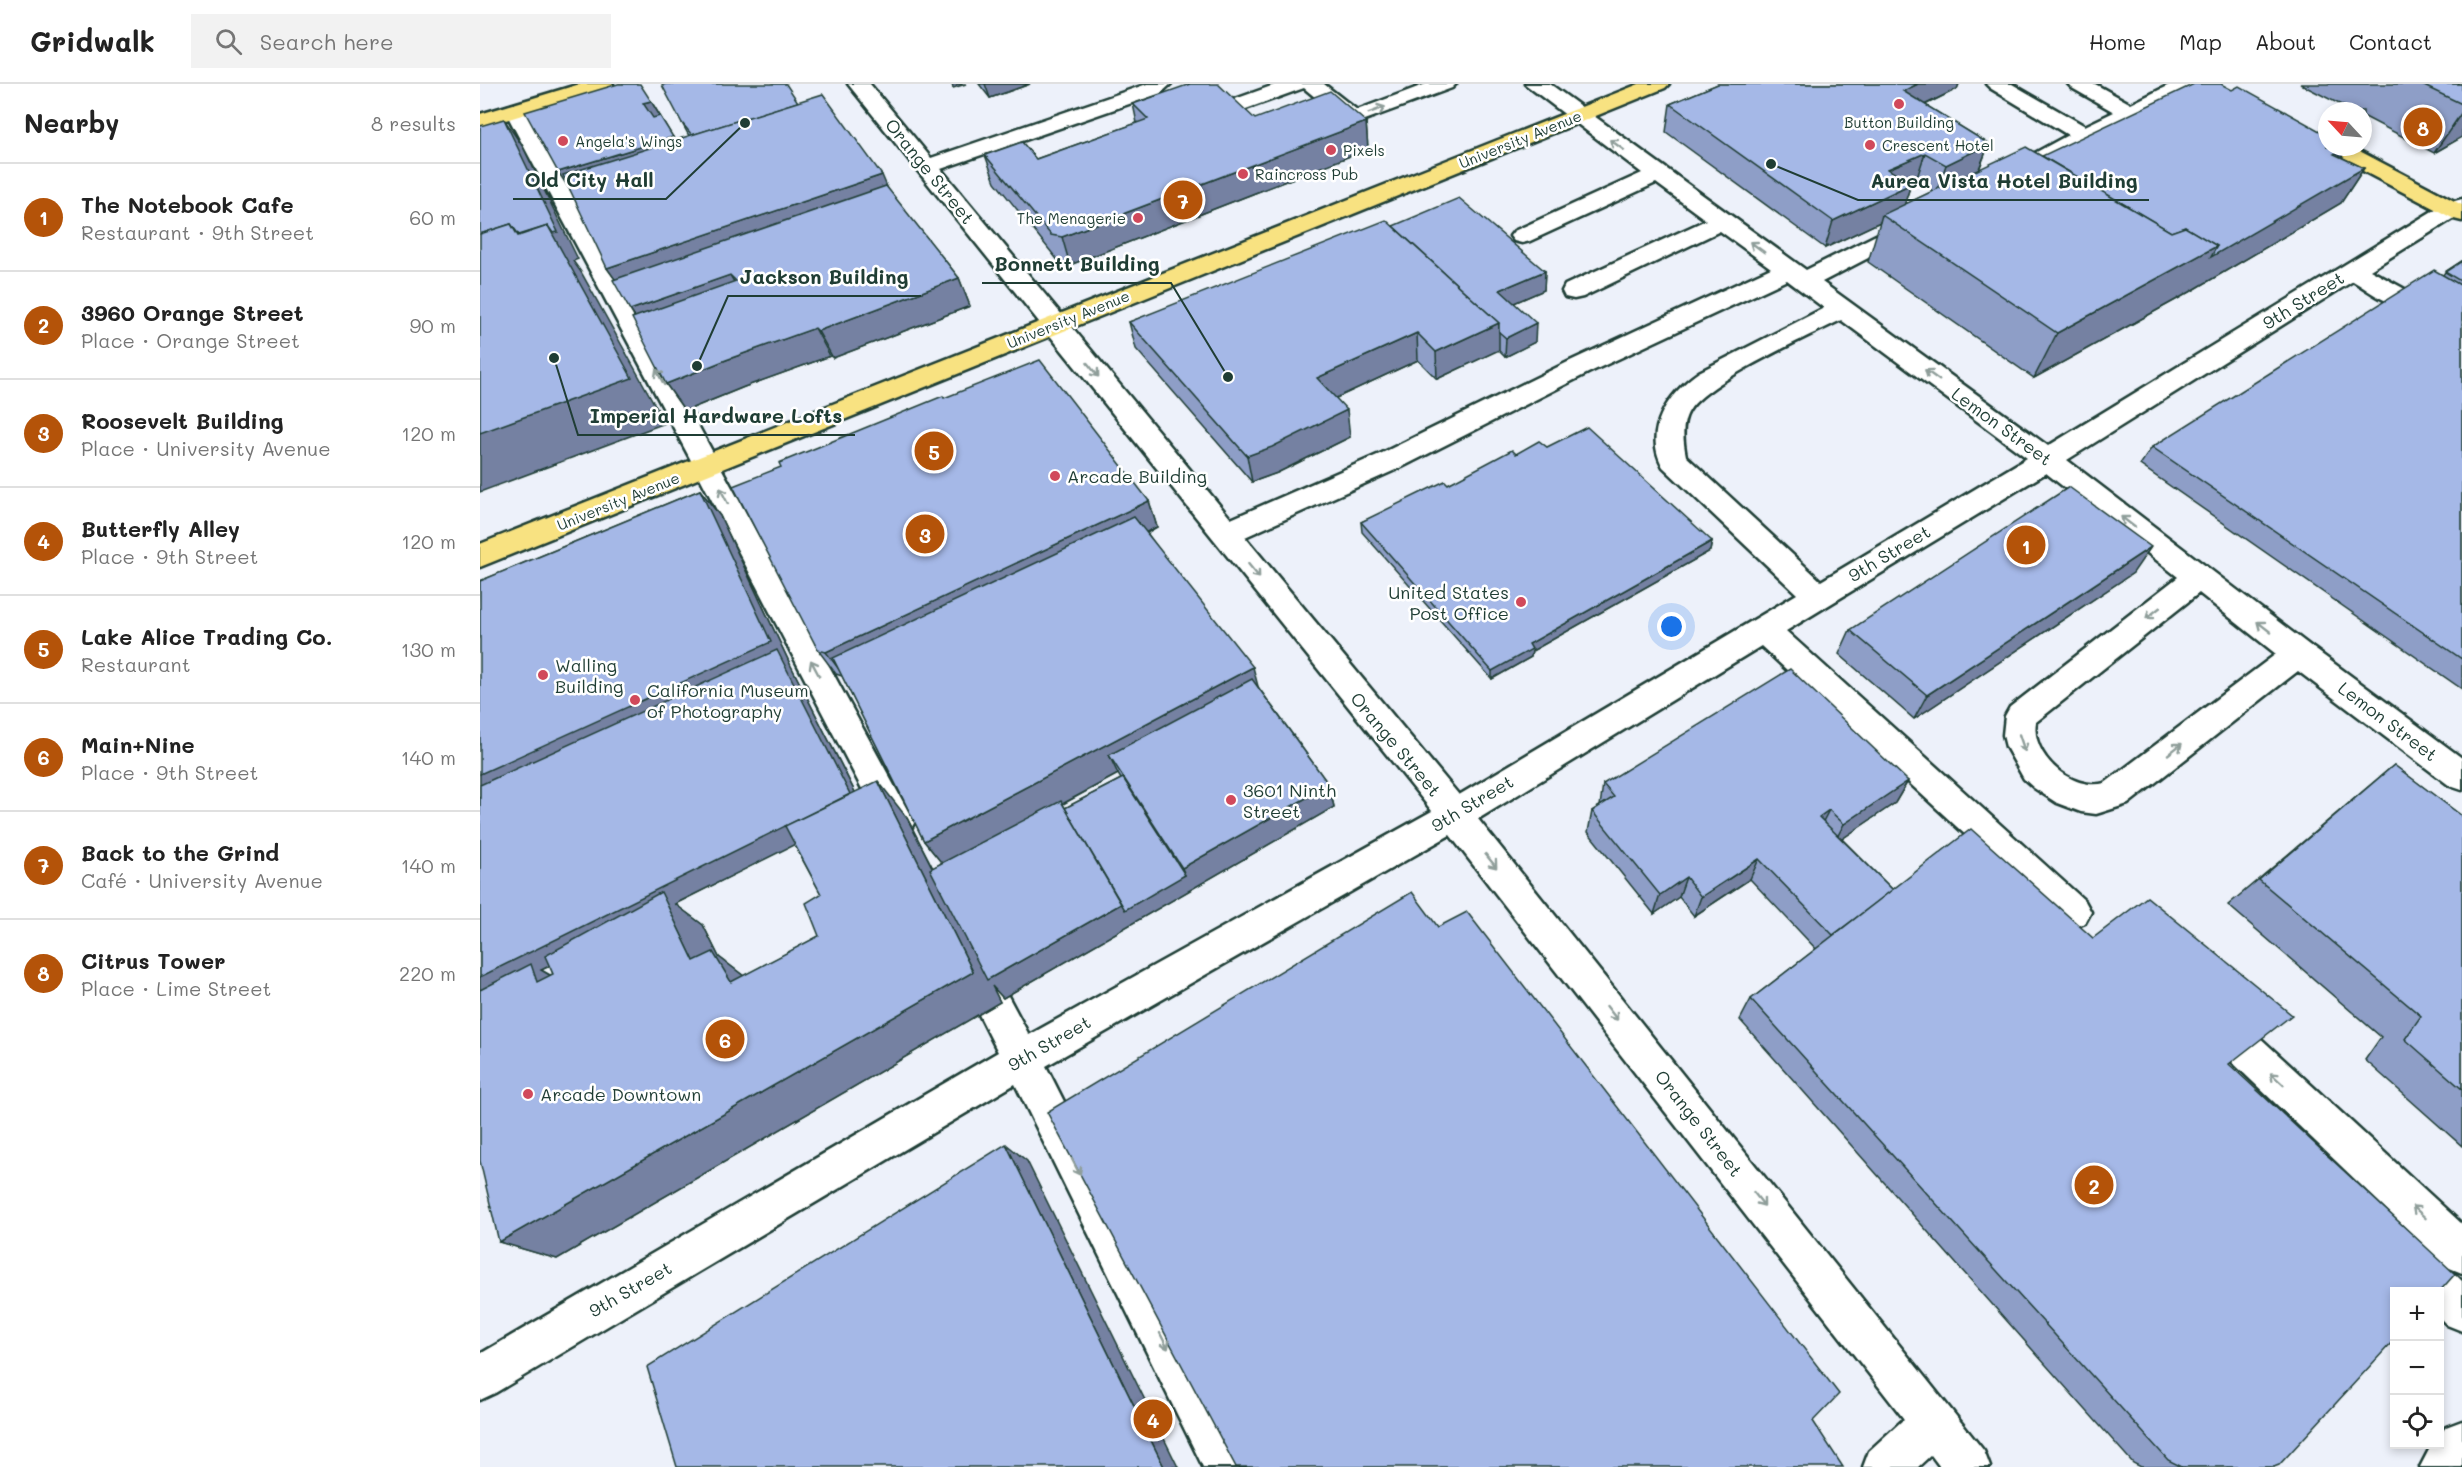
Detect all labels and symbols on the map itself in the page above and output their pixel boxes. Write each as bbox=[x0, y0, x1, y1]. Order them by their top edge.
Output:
marker: Button Building bbox=[1892, 97, 1906, 111]
north arrow bbox=[2318, 102, 2372, 156]
one-way arrow bbox=[1367, 104, 1386, 115]
pin: 8 bbox=[2404, 104, 2442, 150]
street label: University Avenue bbox=[1456, 105, 1584, 173]
place label: Button Building bbox=[1844, 112, 1954, 132]
street label: Orange Street bbox=[880, 113, 980, 229]
place label: Angela's Wings bbox=[575, 131, 682, 151]
marker: Angela's Wings bbox=[556, 134, 570, 148]
place label: Crescent Hotel bbox=[1882, 135, 1994, 155]
marker: Crescent Hotel bbox=[1863, 138, 1877, 152]
one-way arrow bbox=[1610, 139, 1626, 151]
place label: Pixels bbox=[1343, 140, 1385, 160]
marker: Pixels bbox=[1324, 143, 1338, 157]
callout: Old City Hall bbox=[513, 161, 666, 199]
callout: Aurea Vista Hotel Building bbox=[1858, 162, 2149, 200]
place label: Raincross Pub bbox=[1255, 164, 1358, 184]
text: Old City Hall bbox=[524, 166, 654, 192]
marker: Raincross Pub bbox=[1236, 167, 1250, 181]
text: Aurea Vista Hotel Building bbox=[1870, 167, 2138, 193]
pin: 7 bbox=[1164, 178, 1202, 222]
place label: The Menagerie bbox=[1017, 208, 1126, 228]
marker: The Menagerie bbox=[1131, 211, 1145, 225]
one-way arrow bbox=[1750, 241, 1766, 253]
callout: Bonnett Building bbox=[982, 245, 1171, 283]
text: Bonnett Building bbox=[994, 250, 1160, 276]
callout: Jackson Building bbox=[728, 258, 921, 296]
text: Jackson Building bbox=[739, 263, 909, 289]
street label: 9th Street bbox=[2258, 266, 2348, 334]
street label: University Avenue bbox=[1004, 285, 1132, 353]
one-way arrow bbox=[1086, 361, 1099, 377]
one-way arrow bbox=[1924, 368, 1940, 381]
one-way arrow bbox=[654, 369, 665, 387]
street label: Lemon Street bbox=[1947, 381, 2057, 471]
callout: Imperial Hardware Lofts bbox=[578, 397, 855, 435]
text: Imperial Hardware Lofts bbox=[590, 402, 842, 428]
pin: 5 bbox=[914, 428, 954, 473]
place label: Arcade Building bbox=[1067, 464, 1207, 488]
street label: University Avenue bbox=[554, 467, 682, 535]
marker: Arcade Building bbox=[1048, 469, 1062, 483]
one-way arrow bbox=[717, 487, 729, 505]
pin: 3 bbox=[906, 512, 944, 556]
one-way arrow bbox=[2121, 516, 2137, 528]
street label: 9th Street bbox=[1843, 519, 1935, 587]
pin: 1 bbox=[2006, 522, 2046, 568]
one-way arrow bbox=[1248, 562, 1261, 578]
place label: United States Post Office bbox=[1388, 580, 1509, 625]
marker: United States Post Office bbox=[1514, 595, 1528, 609]
one-way arrow bbox=[2146, 607, 2162, 620]
your location bbox=[1657, 612, 1686, 641]
one-way arrow bbox=[2256, 621, 2272, 634]
place label: Walling Building bbox=[555, 653, 623, 698]
one-way arrow bbox=[809, 660, 820, 678]
marker: Walling Building bbox=[536, 668, 550, 682]
street label: Lemon Street bbox=[2333, 676, 2443, 766]
place label: California Museum of Photography bbox=[647, 678, 809, 723]
street label: Orange Street bbox=[1345, 687, 1447, 801]
marker: California Museum of Photography bbox=[628, 693, 642, 707]
one-way arrow bbox=[2018, 733, 2029, 751]
one-way arrow bbox=[2167, 742, 2183, 755]
street label: 9th Street bbox=[1426, 769, 1518, 837]
place label: 3601 Ninth Street bbox=[1243, 778, 1336, 823]
marker: 3601 Ninth Street bbox=[1224, 793, 1238, 807]
one-way arrow bbox=[1484, 852, 1497, 868]
one-way arrow bbox=[1606, 1005, 1619, 1021]
street label: 9th Street bbox=[1003, 1010, 1095, 1076]
pin: 6 bbox=[706, 1016, 744, 1062]
street label: Orange Street bbox=[1650, 1065, 1748, 1181]
one-way arrow bbox=[2270, 1072, 2285, 1086]
place label: Arcade Downtown bbox=[540, 1082, 701, 1106]
marker: Arcade Downtown bbox=[521, 1087, 535, 1101]
one-way arrow bbox=[1071, 1158, 1082, 1176]
pin: 2 bbox=[2074, 1162, 2114, 1208]
one-way arrow bbox=[1753, 1191, 1766, 1207]
one-way arrow bbox=[2412, 1205, 2427, 1219]
street label: 9th Street bbox=[584, 1256, 676, 1322]
one-way arrow bbox=[1159, 1332, 1170, 1350]
pin: 4 bbox=[1134, 1396, 1172, 1442]

